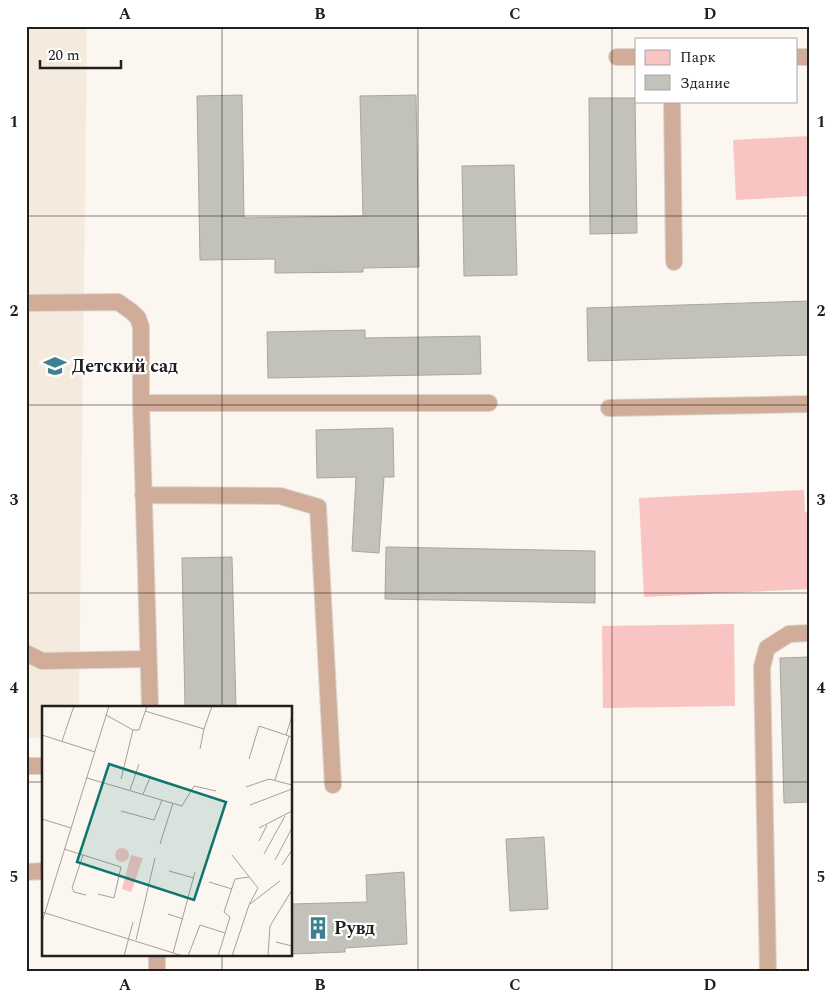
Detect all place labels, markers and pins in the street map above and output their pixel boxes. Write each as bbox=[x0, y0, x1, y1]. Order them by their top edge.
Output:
school or university icon: Детский сад bbox=[42, 353, 68, 379]
place label: Детский сад bbox=[72, 353, 178, 380]
building icon: Рувд bbox=[305, 915, 331, 941]
place label: Рувд bbox=[334, 915, 375, 942]

